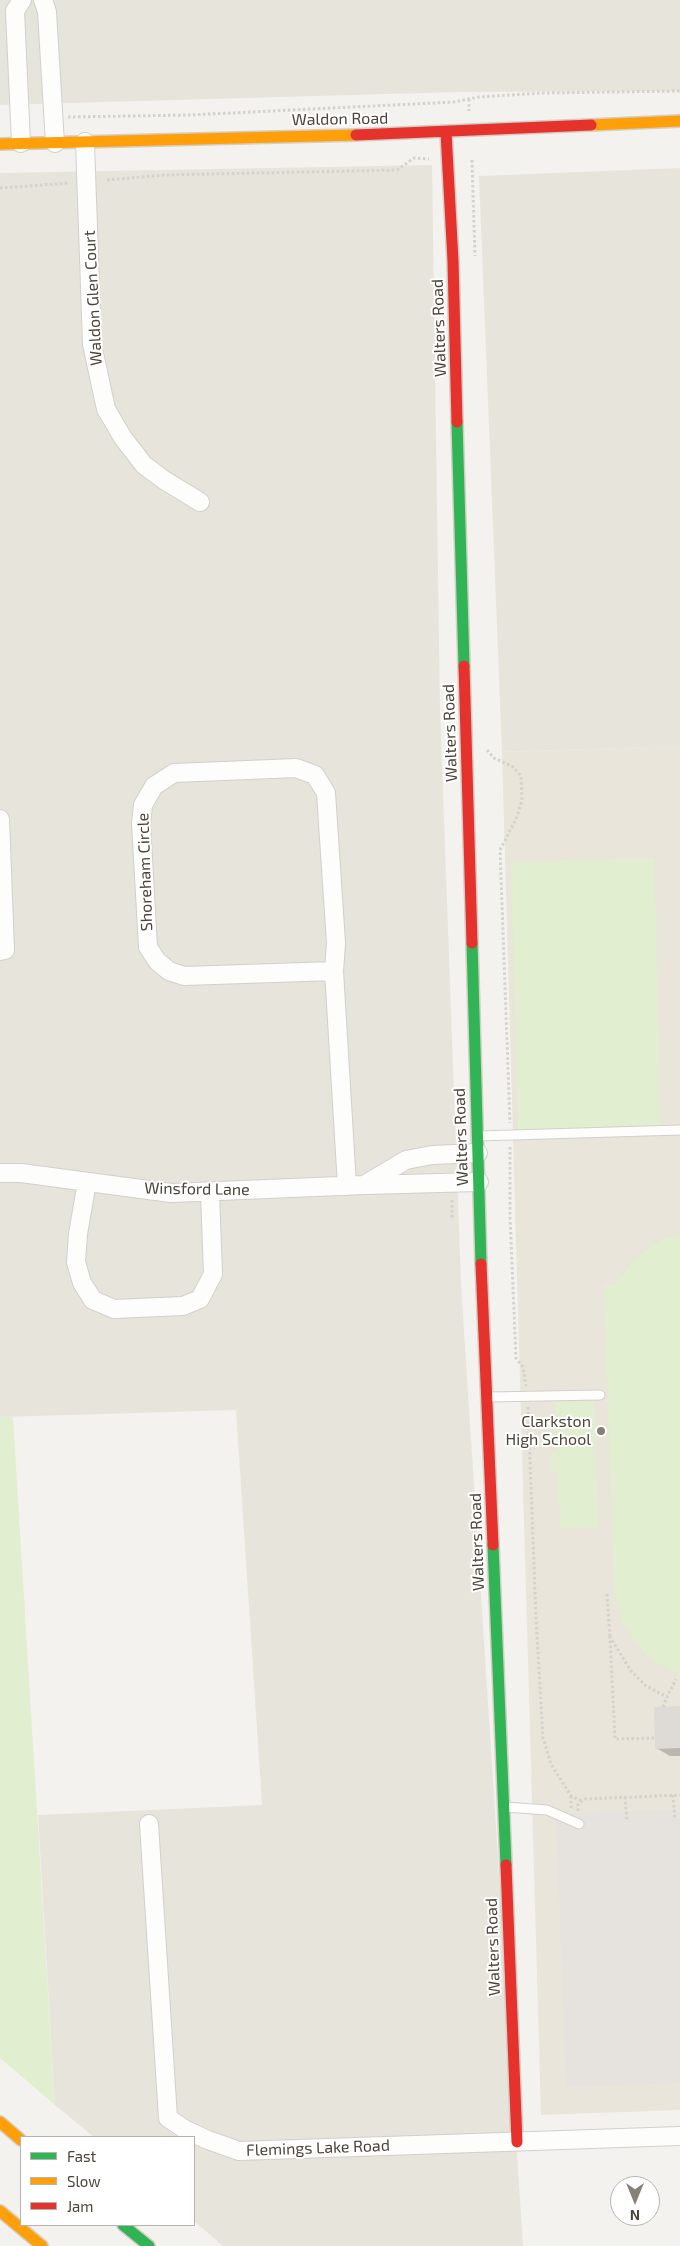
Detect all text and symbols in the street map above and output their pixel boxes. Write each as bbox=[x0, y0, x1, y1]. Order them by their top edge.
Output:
street label: Waldon Road bbox=[292, 109, 388, 129]
street label: Waldon Glen Court bbox=[80, 230, 106, 366]
street label: Walters Road bbox=[428, 279, 450, 377]
street label: Walters Road bbox=[439, 684, 461, 782]
street label: Shoreham Circle bbox=[133, 813, 157, 931]
street label: Walters Road bbox=[450, 1088, 472, 1186]
street label: Winsford Lane bbox=[144, 1178, 250, 1200]
place label: Clarkston High School bbox=[506, 1412, 591, 1450]
marker: Clarkston High School bbox=[595, 1425, 607, 1437]
street label: Walters Road bbox=[466, 1493, 488, 1591]
street label: Walters Road bbox=[482, 1898, 504, 1996]
legend bbox=[20, 2136, 195, 2226]
street label: Flemings Lake Road bbox=[246, 2136, 390, 2160]
text: Fast bbox=[67, 2147, 96, 2165]
text: Slow bbox=[67, 2172, 101, 2190]
north arrow bbox=[610, 2176, 660, 2226]
text: Jam bbox=[67, 2197, 93, 2215]
text: N bbox=[630, 2207, 640, 2224]

